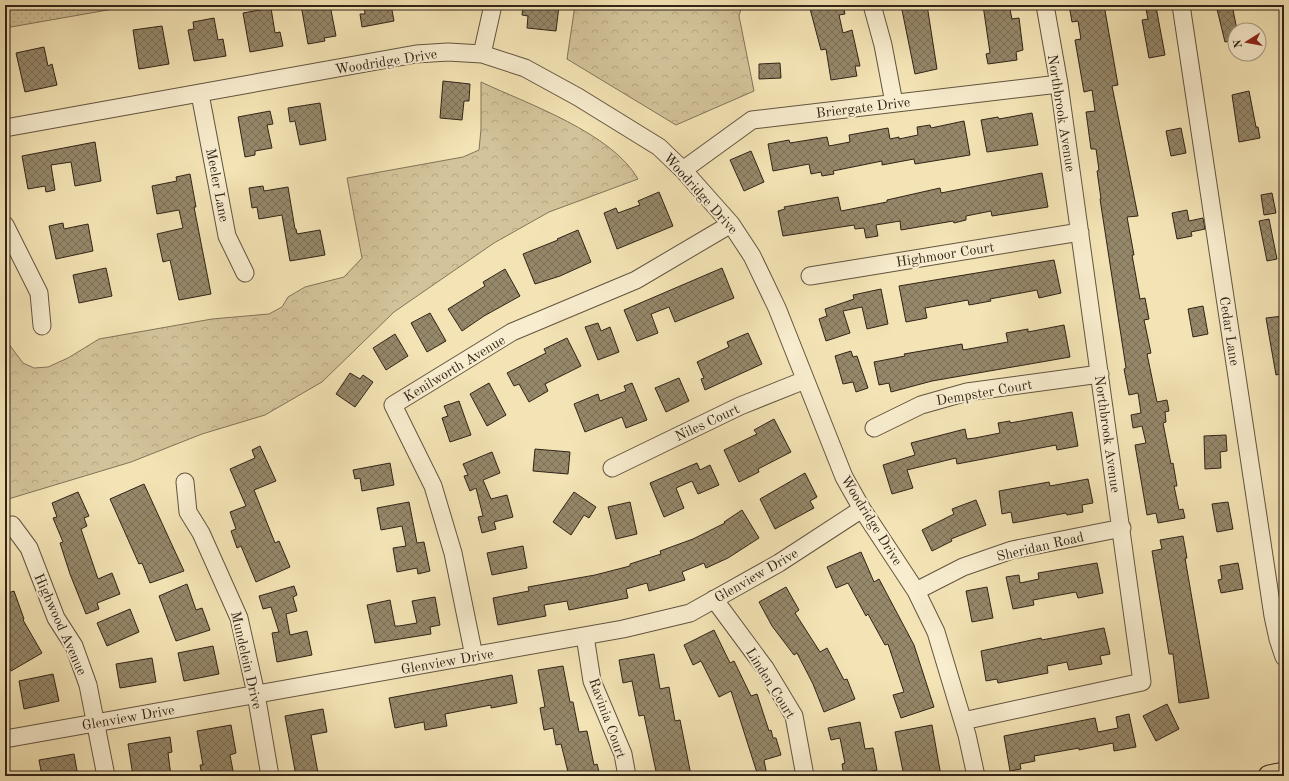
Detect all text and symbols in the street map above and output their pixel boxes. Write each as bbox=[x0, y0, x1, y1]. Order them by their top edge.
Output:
north arrow bbox=[1227, 22, 1267, 62]
text: N bbox=[1232, 38, 1245, 49]
street label: Woodridge Drive bbox=[334, 47, 438, 77]
street label: Northbrook Avenue bbox=[1045, 54, 1077, 173]
street label: Briergate Drive bbox=[815, 95, 911, 121]
street label: Meeler Lane bbox=[203, 147, 231, 223]
street label: Woodridge Drive bbox=[661, 151, 740, 237]
street label: Highmoor Court bbox=[895, 240, 995, 270]
street label: Cedar Lane bbox=[1217, 295, 1241, 367]
street label: Kenilworth Avenue bbox=[401, 333, 508, 405]
street label: Northbrook Avenue bbox=[1092, 375, 1122, 494]
street label: Dempster Court bbox=[935, 378, 1033, 408]
street label: Niles Court bbox=[673, 402, 742, 444]
street label: Woodridge Drive bbox=[838, 473, 904, 568]
street label: Sheridan Road bbox=[995, 530, 1085, 564]
street label: Glenview Drive bbox=[712, 546, 801, 605]
street label: Highwood Avenue bbox=[31, 571, 89, 677]
street label: Mundelein Drive bbox=[228, 610, 264, 710]
street label: Linden Court bbox=[743, 646, 797, 721]
street label: Glenview Drive bbox=[400, 647, 495, 677]
street label: Ravinia Court bbox=[586, 676, 628, 760]
street label: Glenview Drive bbox=[81, 703, 176, 733]

